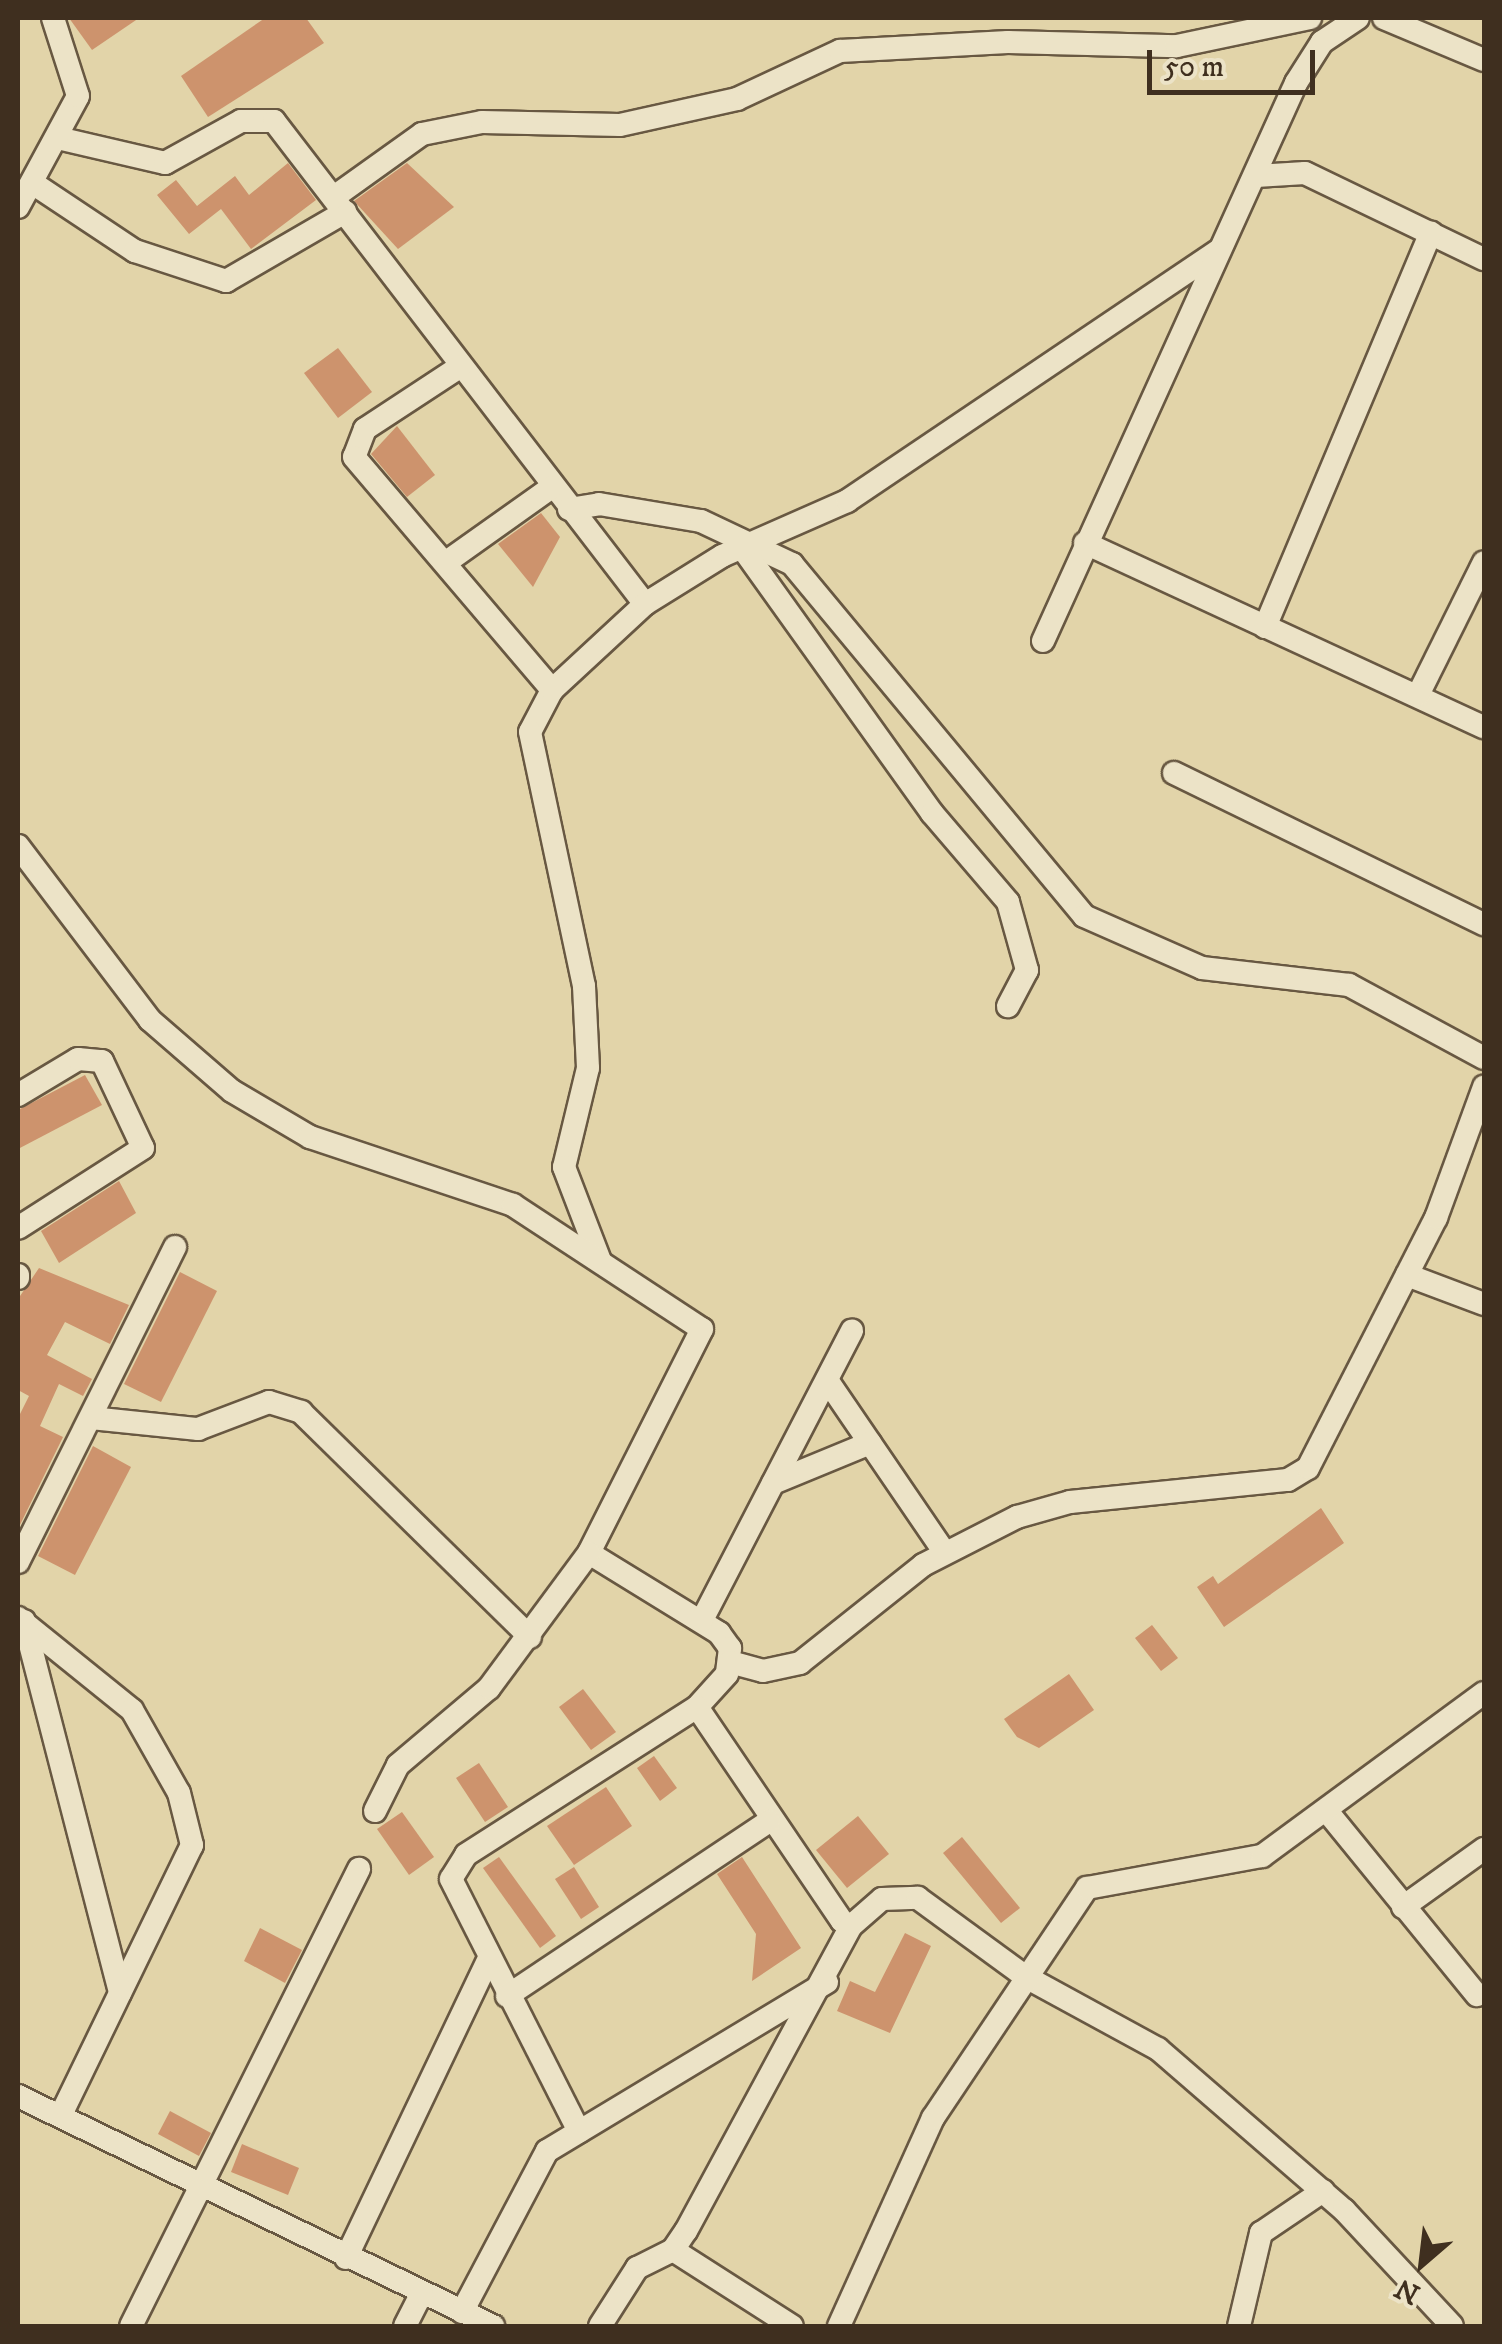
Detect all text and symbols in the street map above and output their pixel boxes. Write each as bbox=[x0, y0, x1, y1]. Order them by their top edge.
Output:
scale bar bbox=[1152, 30, 1320, 92]
text: 50 m bbox=[1164, 49, 1224, 86]
north arrow bbox=[1372, 2214, 1472, 2314]
text: N bbox=[1389, 2270, 1426, 2312]

